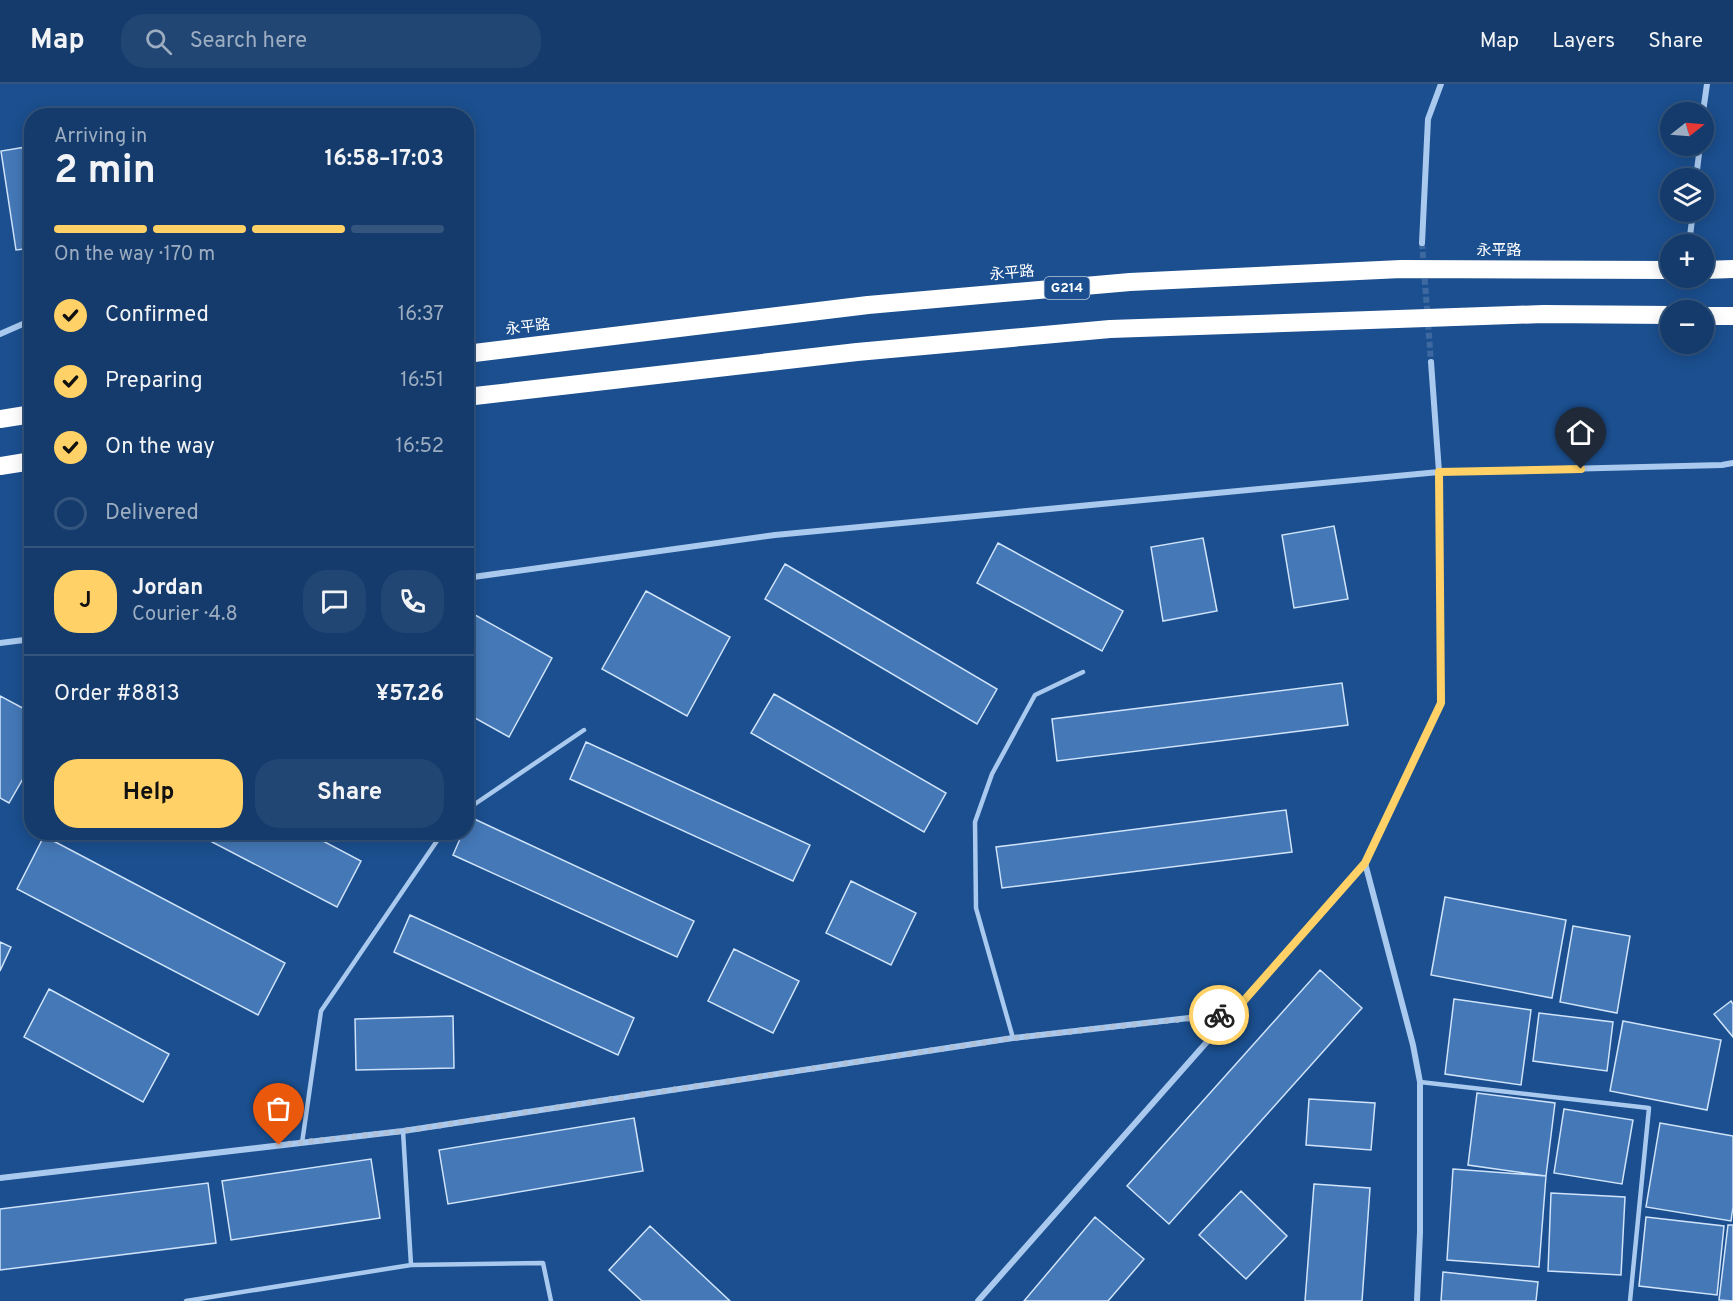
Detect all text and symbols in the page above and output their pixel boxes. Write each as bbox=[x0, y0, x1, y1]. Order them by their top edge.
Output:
search box bbox=[121, 14, 541, 68]
text: Map bbox=[30, 23, 85, 59]
icon: search bbox=[142, 25, 175, 58]
text: Search here bbox=[190, 28, 307, 55]
text: Map bbox=[1480, 28, 1519, 55]
text: Layers bbox=[1552, 28, 1615, 55]
text: Share bbox=[1648, 28, 1703, 55]
north arrow bbox=[1660, 102, 1714, 156]
map controls bbox=[1660, 102, 1714, 354]
text: Arriving in bbox=[54, 124, 147, 150]
text: 16:58–17:03 bbox=[325, 146, 444, 173]
text: 2 min bbox=[54, 148, 156, 197]
button: layers bbox=[1660, 168, 1714, 222]
button: + bbox=[1660, 234, 1714, 288]
text: On the way · 170 m bbox=[54, 242, 215, 268]
street label: 永平路 bbox=[1476, 242, 1522, 261]
street label: 永平路 bbox=[989, 263, 1035, 285]
road number: G214 bbox=[1044, 277, 1090, 299]
icon: check bbox=[54, 299, 87, 332]
button: − bbox=[1660, 300, 1714, 354]
text: Confirmed bbox=[105, 302, 209, 329]
text: 16:37 bbox=[398, 302, 444, 328]
street label: 永平路 bbox=[505, 316, 551, 340]
icon: check bbox=[54, 365, 87, 398]
text: Preparing bbox=[105, 368, 203, 395]
text: 16:51 bbox=[400, 368, 444, 394]
pin bbox=[1555, 407, 1606, 469]
icon: home bbox=[1564, 416, 1597, 449]
icon: check bbox=[54, 431, 87, 464]
text: On the way bbox=[105, 434, 215, 461]
text: 16:52 bbox=[396, 434, 444, 460]
text: Delivered bbox=[105, 500, 199, 527]
button: chat bbox=[303, 570, 366, 633]
button: phone bbox=[381, 570, 444, 633]
text: Jordan bbox=[132, 575, 203, 602]
text: J bbox=[79, 588, 92, 615]
text: Courier · 4.8 bbox=[132, 602, 238, 628]
text: Order #8813 bbox=[54, 681, 180, 708]
text: ¥57.26 bbox=[376, 681, 444, 708]
button: Help bbox=[54, 759, 243, 828]
button: Share bbox=[255, 759, 444, 828]
courier bbox=[1189, 985, 1249, 1045]
icon: bike bbox=[1203, 999, 1236, 1032]
pin bbox=[253, 1083, 304, 1145]
icon: bag bbox=[262, 1092, 295, 1125]

